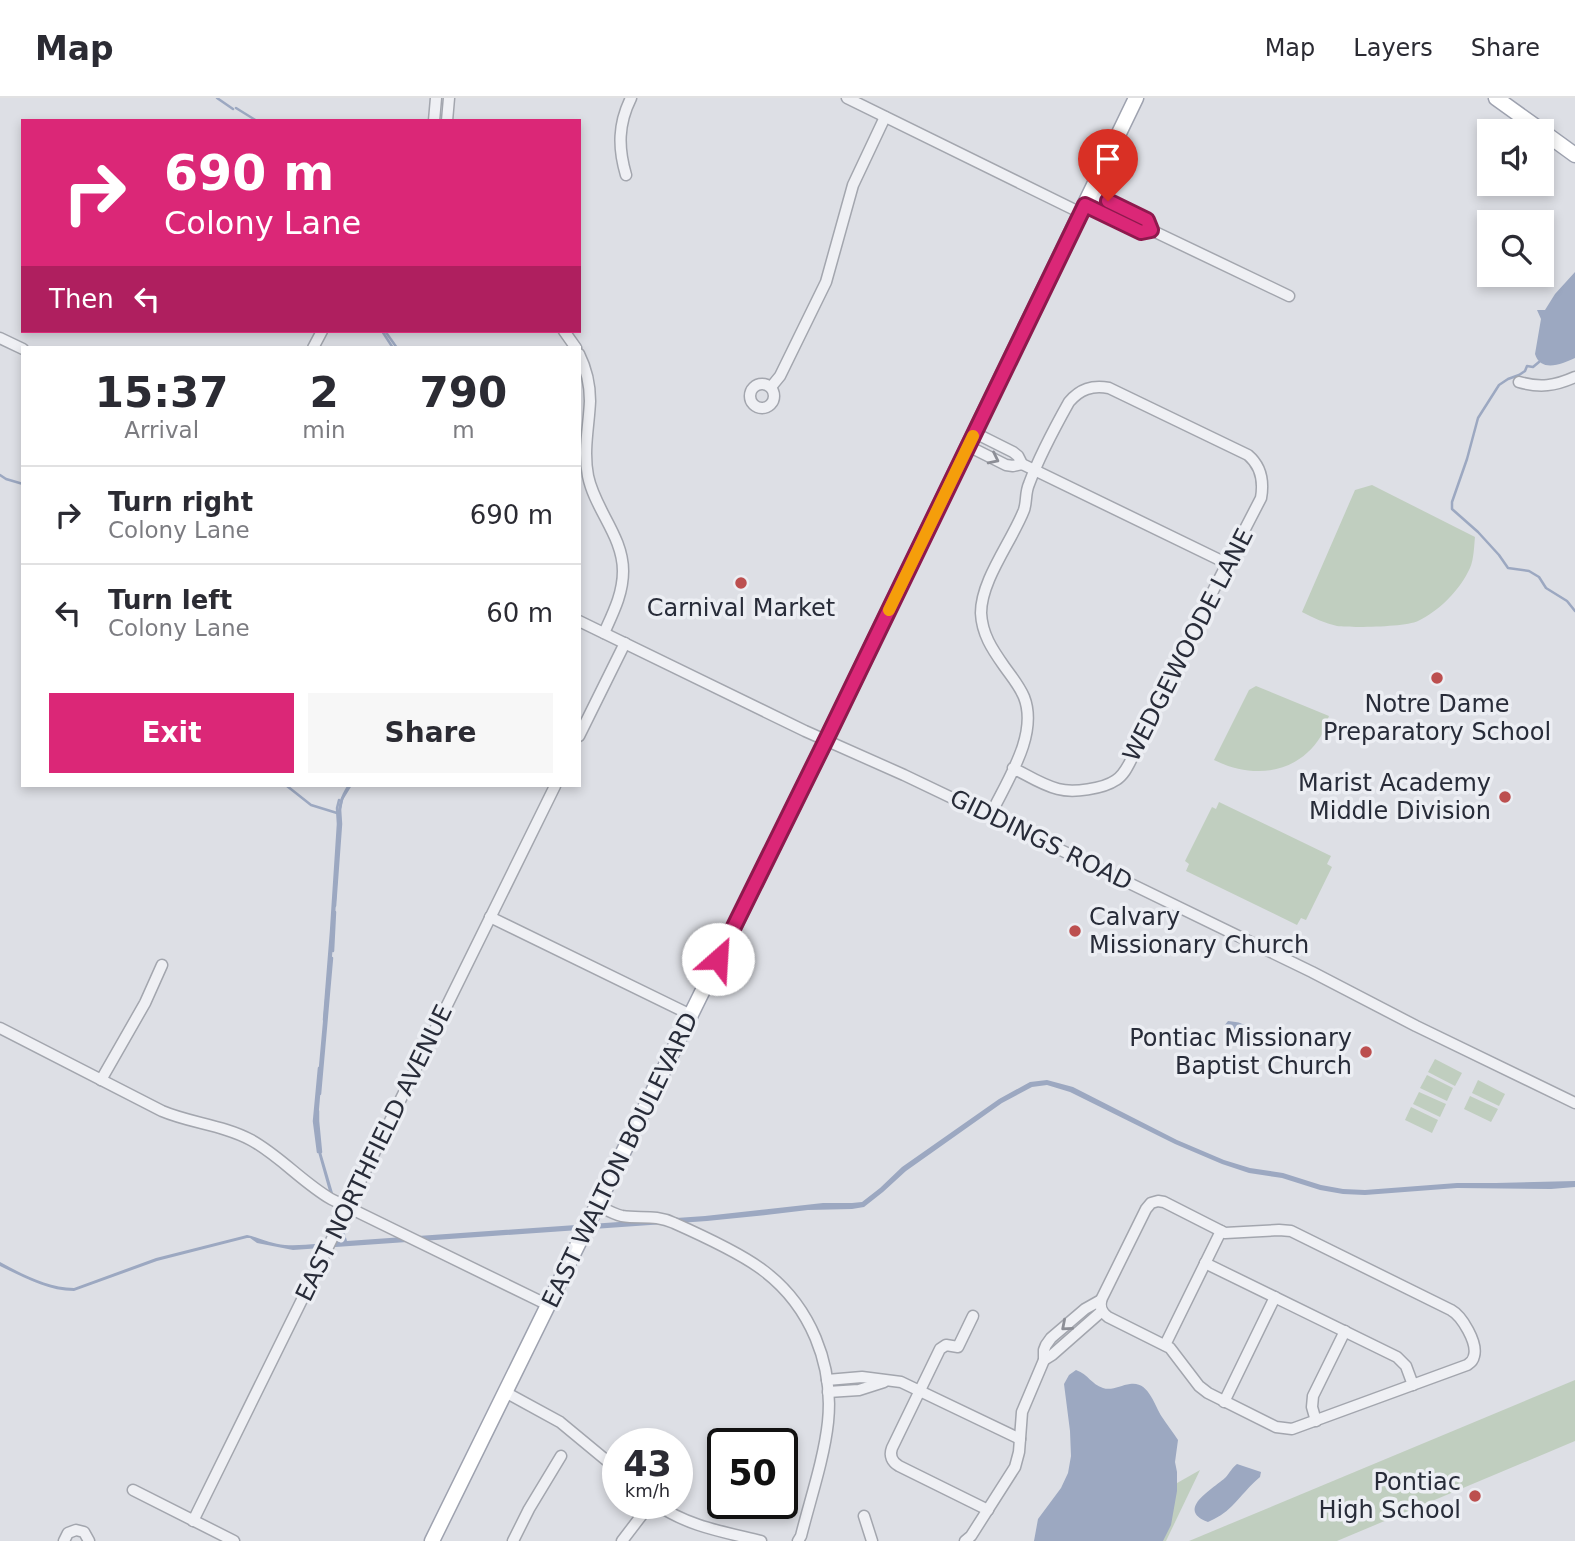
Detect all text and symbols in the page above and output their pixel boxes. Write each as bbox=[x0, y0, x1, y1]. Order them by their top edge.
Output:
text: Map bbox=[35, 29, 114, 68]
text: Map bbox=[1265, 34, 1315, 62]
text: Layers bbox=[1353, 34, 1433, 62]
text: Share bbox=[1471, 34, 1540, 62]
map controls bbox=[1477, 119, 1554, 287]
button: sound bbox=[1477, 119, 1554, 196]
pin bbox=[1078, 129, 1138, 201]
icon: arrive bbox=[1089, 140, 1127, 178]
text: 690 m bbox=[164, 145, 334, 202]
icon: right bbox=[49, 147, 140, 238]
text: Colony Lane bbox=[164, 204, 361, 242]
button: search bbox=[1477, 210, 1554, 287]
icon: left bbox=[128, 280, 166, 318]
text: Then bbox=[49, 284, 114, 314]
text: 15:37 bbox=[95, 368, 229, 417]
text: 2 bbox=[309, 368, 339, 417]
text: 790 bbox=[420, 368, 507, 417]
text: Arrival bbox=[124, 417, 199, 443]
text: min bbox=[302, 417, 346, 443]
text: m bbox=[452, 417, 475, 443]
one-way arrow bbox=[987, 451, 1000, 465]
text: Turn right bbox=[108, 487, 253, 517]
icon: right bbox=[49, 496, 87, 534]
text: 690 m bbox=[470, 500, 553, 530]
text: Colony Lane bbox=[108, 517, 250, 543]
street label: WEDGEWOODE LANE bbox=[1117, 524, 1259, 766]
marker: Carnival Market bbox=[733, 575, 749, 591]
text: Turn left bbox=[108, 585, 232, 615]
icon: left bbox=[49, 594, 87, 632]
place label: Carnival Market bbox=[647, 594, 835, 622]
text: 60 m bbox=[486, 598, 553, 628]
text: Colony Lane bbox=[108, 615, 250, 641]
marker: Notre Dame Preparatory School bbox=[1429, 670, 1445, 686]
place label: Notre Dame Preparatory School bbox=[1323, 690, 1551, 746]
button: Exit bbox=[49, 693, 294, 773]
button: Share bbox=[308, 693, 553, 773]
place label: Marist Academy Middle Division bbox=[1298, 769, 1491, 825]
street label: GIDDINGS ROAD bbox=[945, 784, 1137, 896]
marker: Marist Academy Middle Division bbox=[1497, 789, 1513, 805]
place label: Calvary Missionary Church bbox=[1089, 903, 1309, 959]
position arrow bbox=[681, 922, 755, 996]
marker: Calvary Missionary Church bbox=[1067, 923, 1083, 939]
street label: EAST NORTHFIELD AVENUE bbox=[290, 1000, 458, 1306]
street label: EAST WALTON BOULEVARD bbox=[536, 1008, 704, 1312]
place label: Pontiac Missionary Baptist Church bbox=[1129, 1024, 1352, 1080]
marker: Pontiac Missionary Baptist Church bbox=[1358, 1044, 1374, 1060]
one-way arrow bbox=[1061, 1318, 1074, 1330]
speed limit sign: 50 bbox=[707, 1428, 798, 1519]
text: 43 bbox=[623, 1444, 672, 1484]
place label: Pontiac High School bbox=[1319, 1468, 1461, 1524]
text: km/h bbox=[625, 1480, 670, 1501]
marker: Pontiac High School bbox=[1467, 1488, 1483, 1504]

